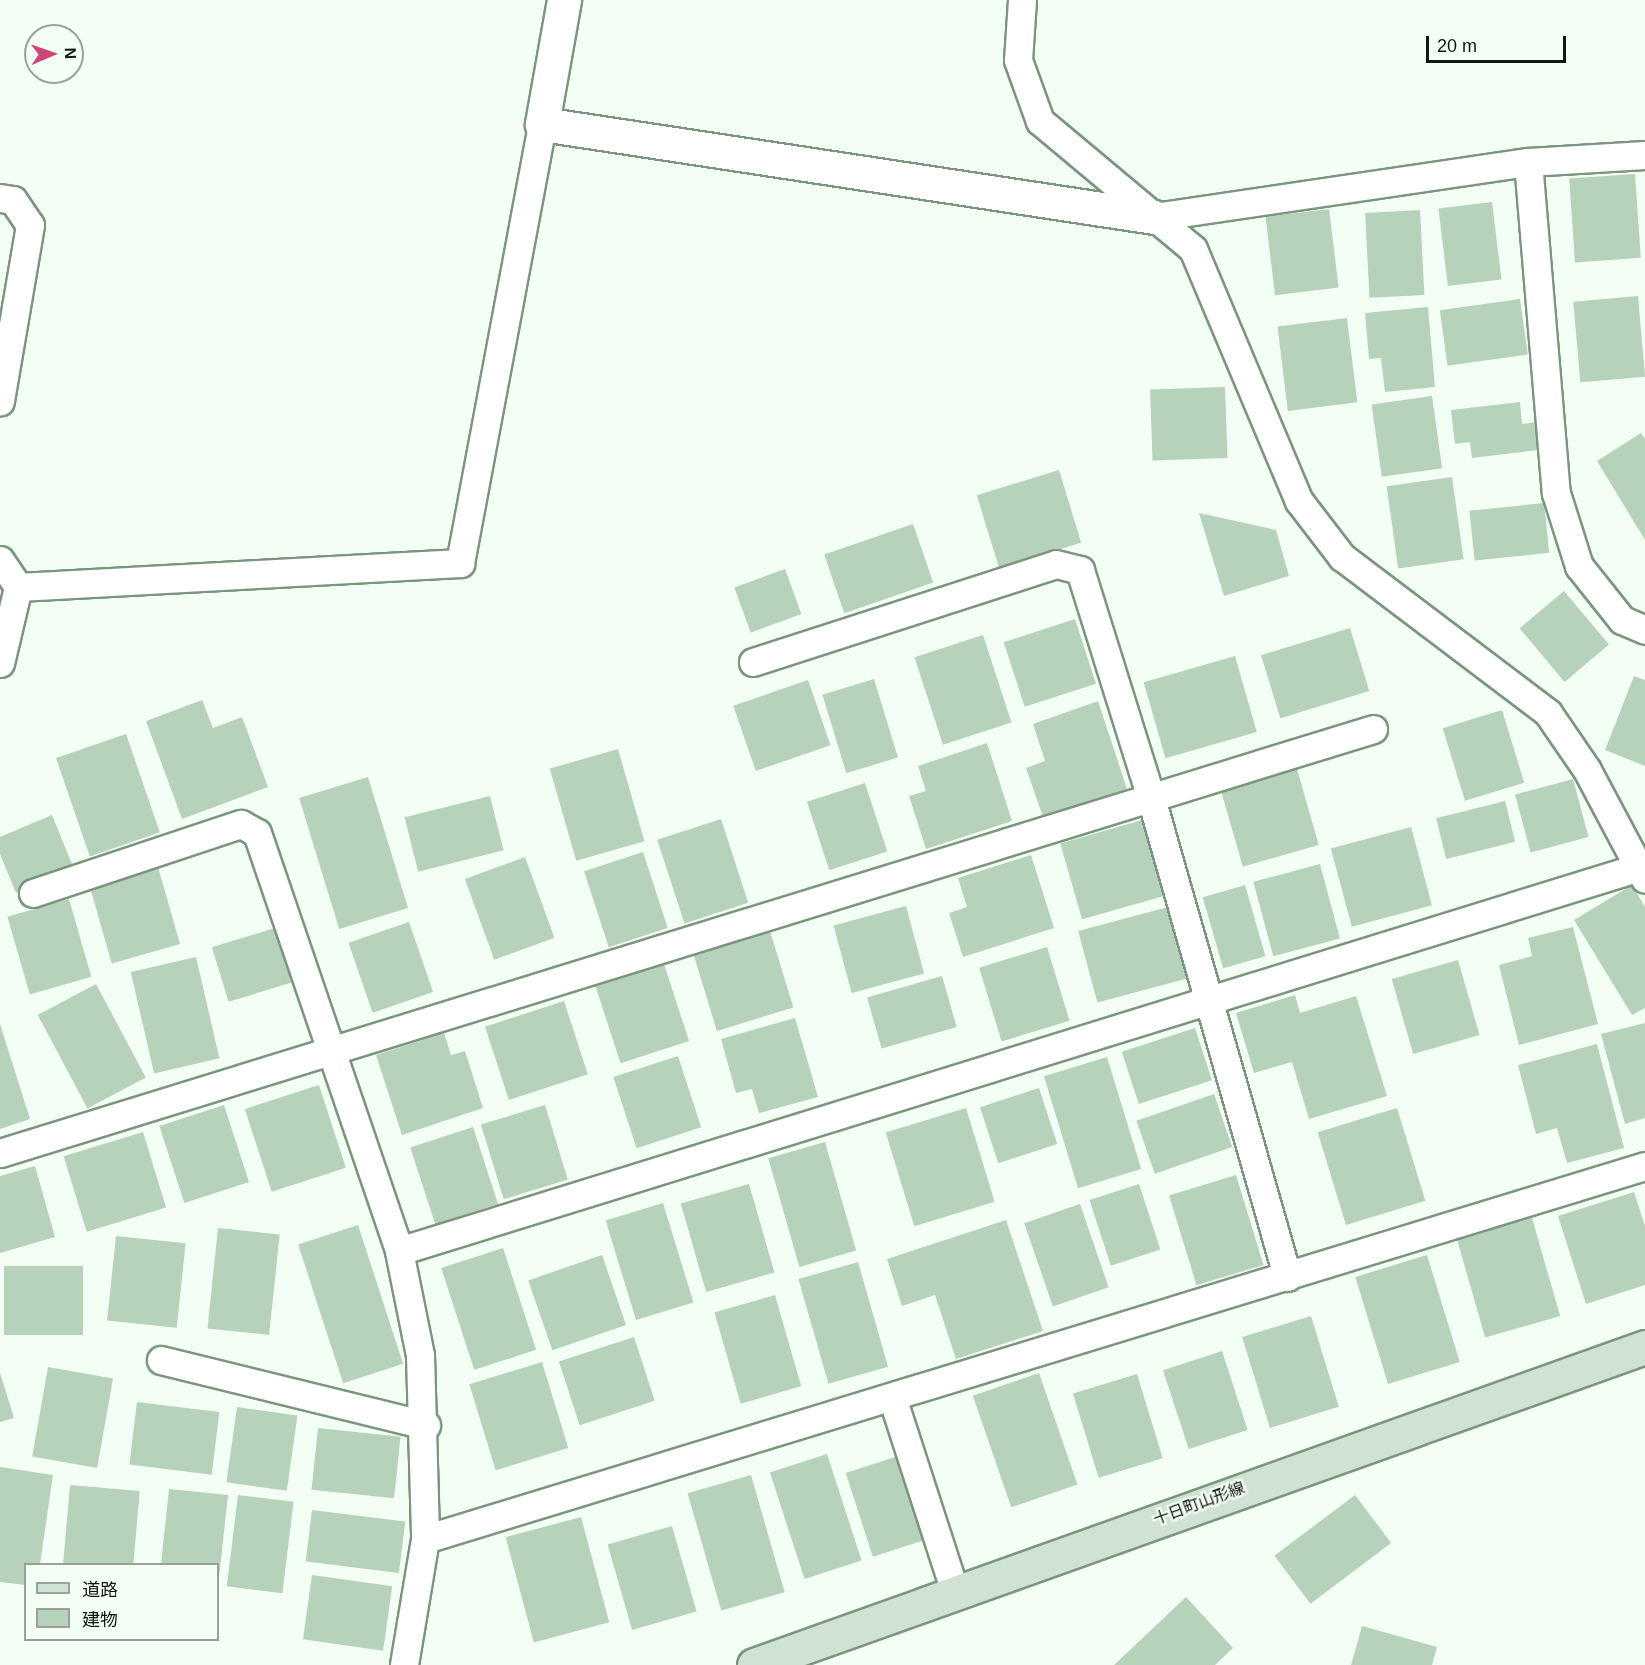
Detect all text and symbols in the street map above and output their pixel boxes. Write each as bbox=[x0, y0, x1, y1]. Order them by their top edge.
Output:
north arrow bbox=[24, 24, 84, 84]
scale bar bbox=[1429, 24, 1568, 62]
text: 20 m bbox=[1437, 36, 1477, 56]
text: N bbox=[62, 47, 79, 59]
street label: 十日町山形線 bbox=[1151, 1479, 1247, 1529]
legend bbox=[24, 1563, 219, 1641]
text: 道路 bbox=[82, 1580, 118, 1600]
text: 建物 bbox=[82, 1610, 118, 1630]

